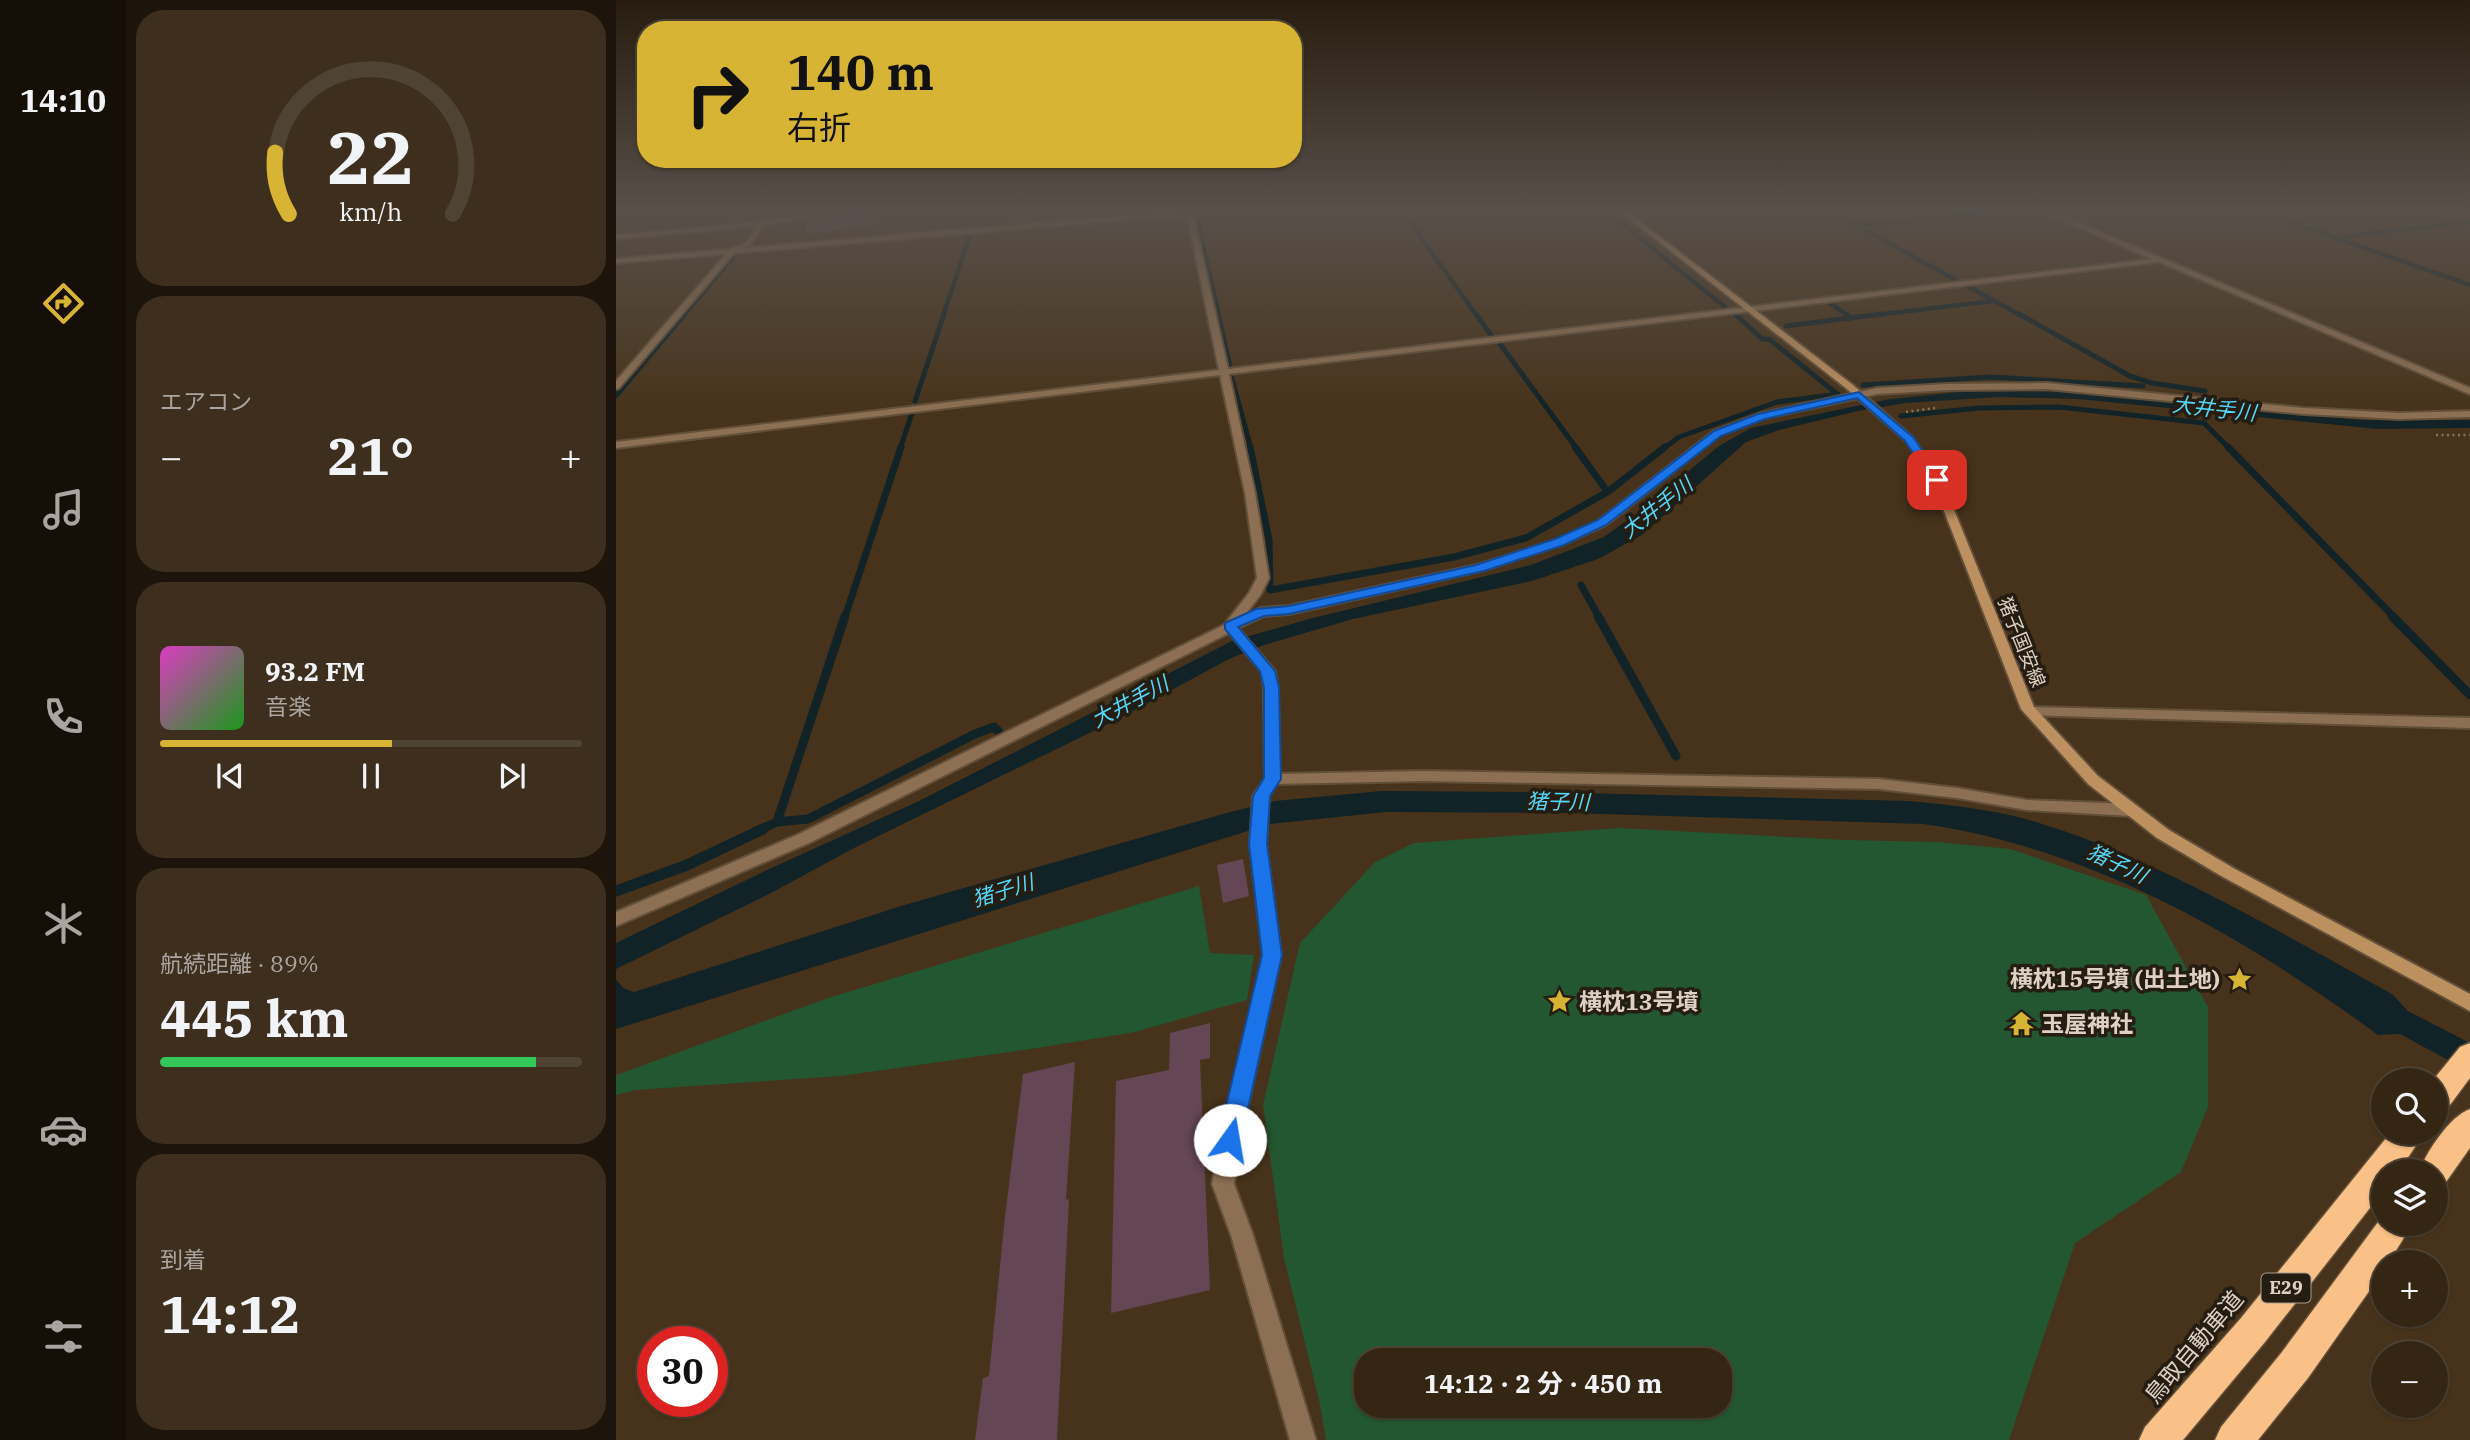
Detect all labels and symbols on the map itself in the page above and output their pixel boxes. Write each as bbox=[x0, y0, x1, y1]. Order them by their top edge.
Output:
water label: 大井手川 bbox=[2171, 390, 2259, 427]
pin bbox=[1907, 450, 1967, 510]
water label: 大井手川 bbox=[1615, 469, 1700, 544]
street label: 猪子国安線 bbox=[1993, 593, 2051, 691]
water label: 大井手川 bbox=[1086, 668, 1175, 733]
water label: 猪子川 bbox=[1526, 786, 1592, 816]
water label: 猪子川 bbox=[2083, 837, 2154, 890]
water label: 猪子川 bbox=[968, 867, 1039, 913]
place label: 横枕15号墳 (出土地) bbox=[2010, 963, 2220, 993]
place icon: 横枕15号墳 (出土地) bbox=[2226, 965, 2254, 993]
place label: 横枕13号墳 bbox=[1579, 986, 1699, 1016]
place icon: 横枕13号墳 bbox=[1545, 988, 1573, 1016]
place label: 玉屋神社 bbox=[2041, 1008, 2133, 1038]
temple icon: 玉屋神社 bbox=[2007, 1010, 2035, 1038]
position arrow bbox=[1193, 1103, 1267, 1177]
road number: E29 bbox=[2262, 1274, 2310, 1302]
street label: 鳥取自動車道 bbox=[2137, 1284, 2249, 1409]
speed limit sign: 30 bbox=[637, 1326, 728, 1417]

